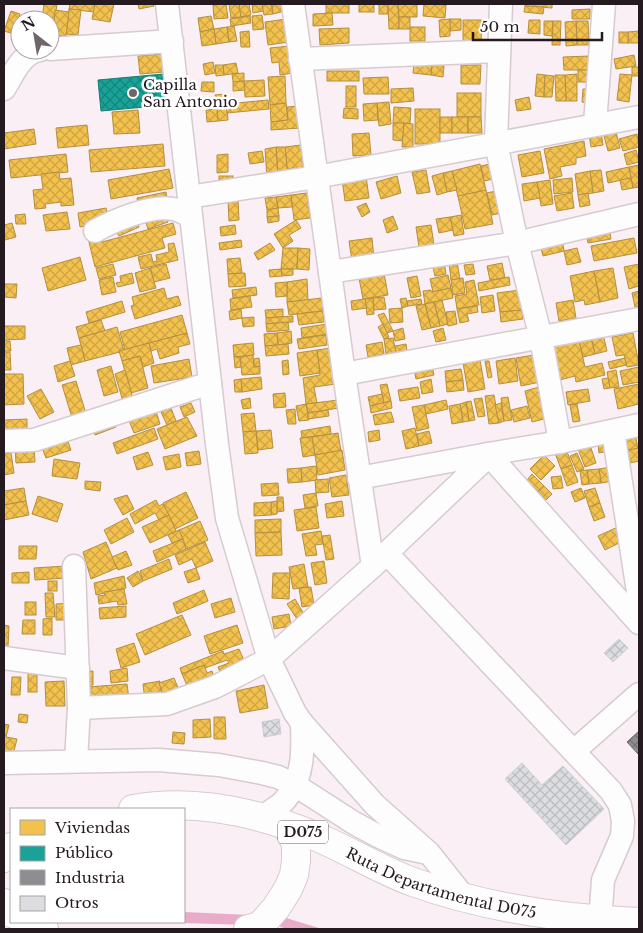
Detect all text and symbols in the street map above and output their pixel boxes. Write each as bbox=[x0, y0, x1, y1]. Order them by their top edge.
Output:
north arrow bbox=[10, 10, 60, 60]
scale bar bbox=[473, 10, 602, 42]
text: N bbox=[18, 13, 39, 35]
text: 50 m bbox=[480, 17, 520, 36]
place label: Capilla San Antonio bbox=[143, 75, 238, 111]
marker: Capilla San Antonio bbox=[127, 87, 139, 99]
legend bbox=[10, 808, 185, 923]
text: Viviendas bbox=[54, 818, 130, 837]
road number: D075 bbox=[278, 820, 328, 844]
text: Público bbox=[55, 843, 113, 862]
street label: Ruta Departamental D075 bbox=[343, 843, 538, 922]
text: Industria bbox=[55, 868, 125, 887]
text: Otros bbox=[55, 893, 99, 912]

